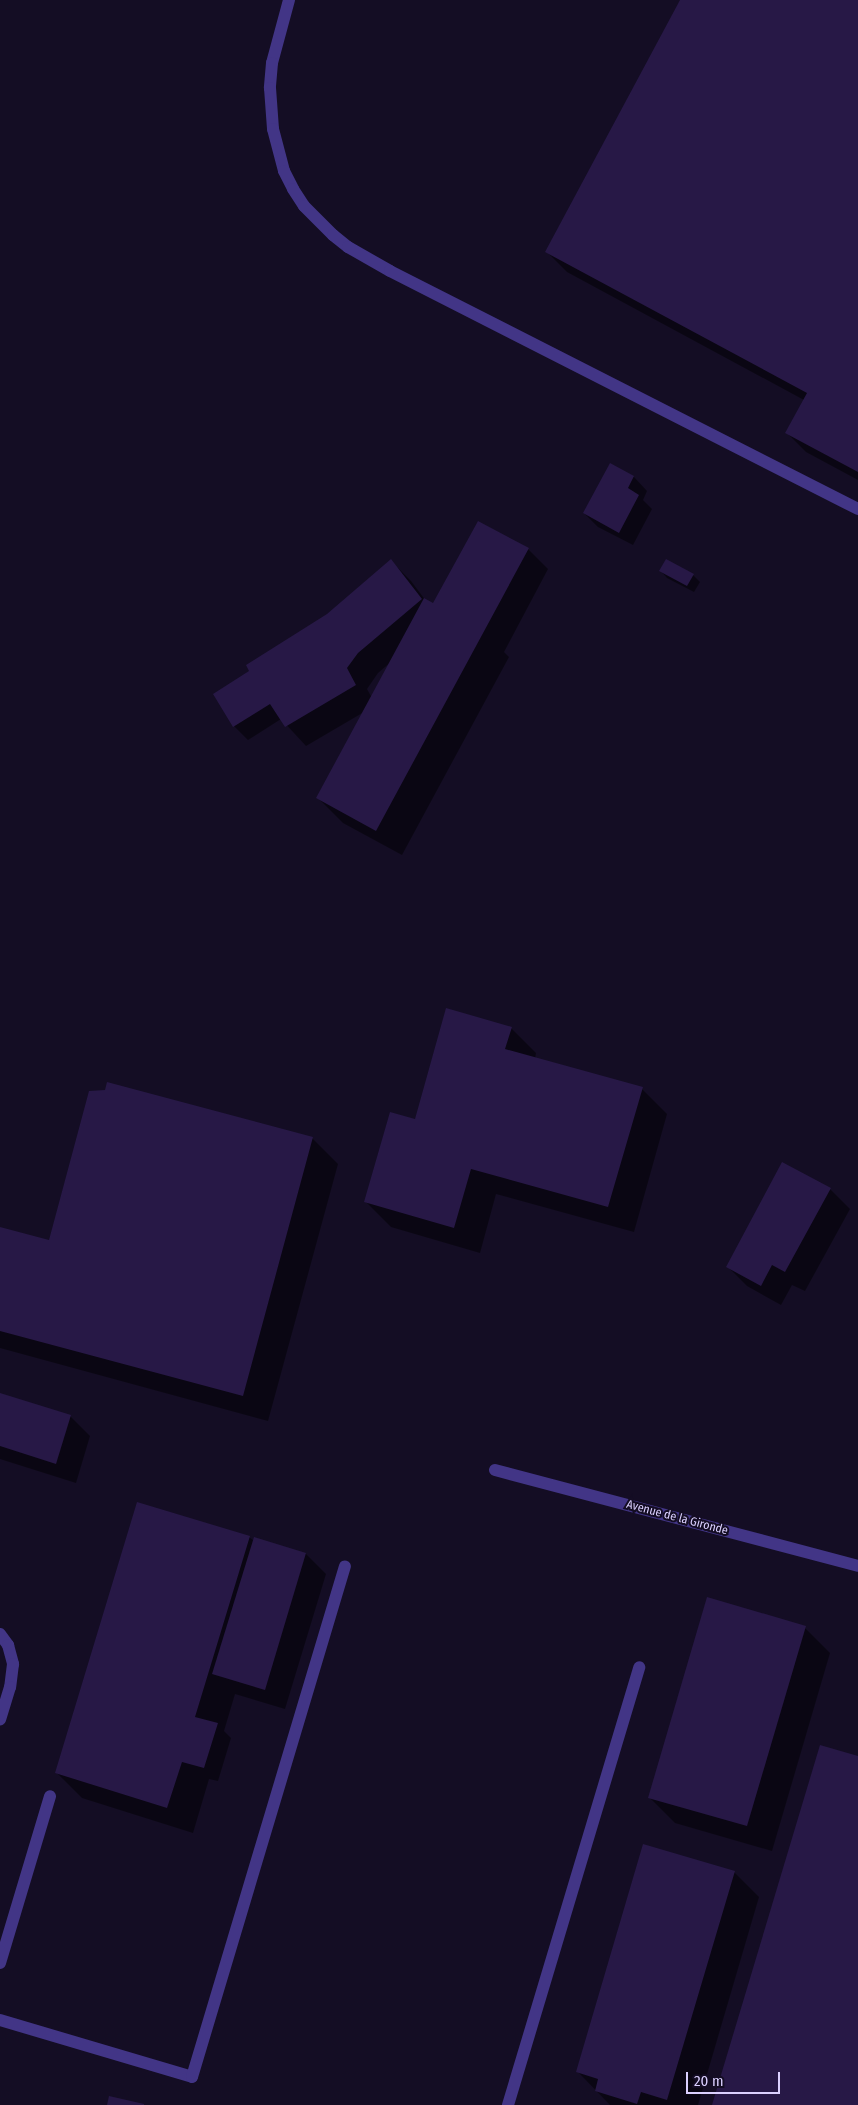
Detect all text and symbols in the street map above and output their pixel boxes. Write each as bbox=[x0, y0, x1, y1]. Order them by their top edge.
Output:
street label: Avenue de la Gironde bbox=[625, 1498, 729, 1538]
scale bar bbox=[688, 2062, 782, 2094]
text: 20 m bbox=[694, 2072, 724, 2090]

